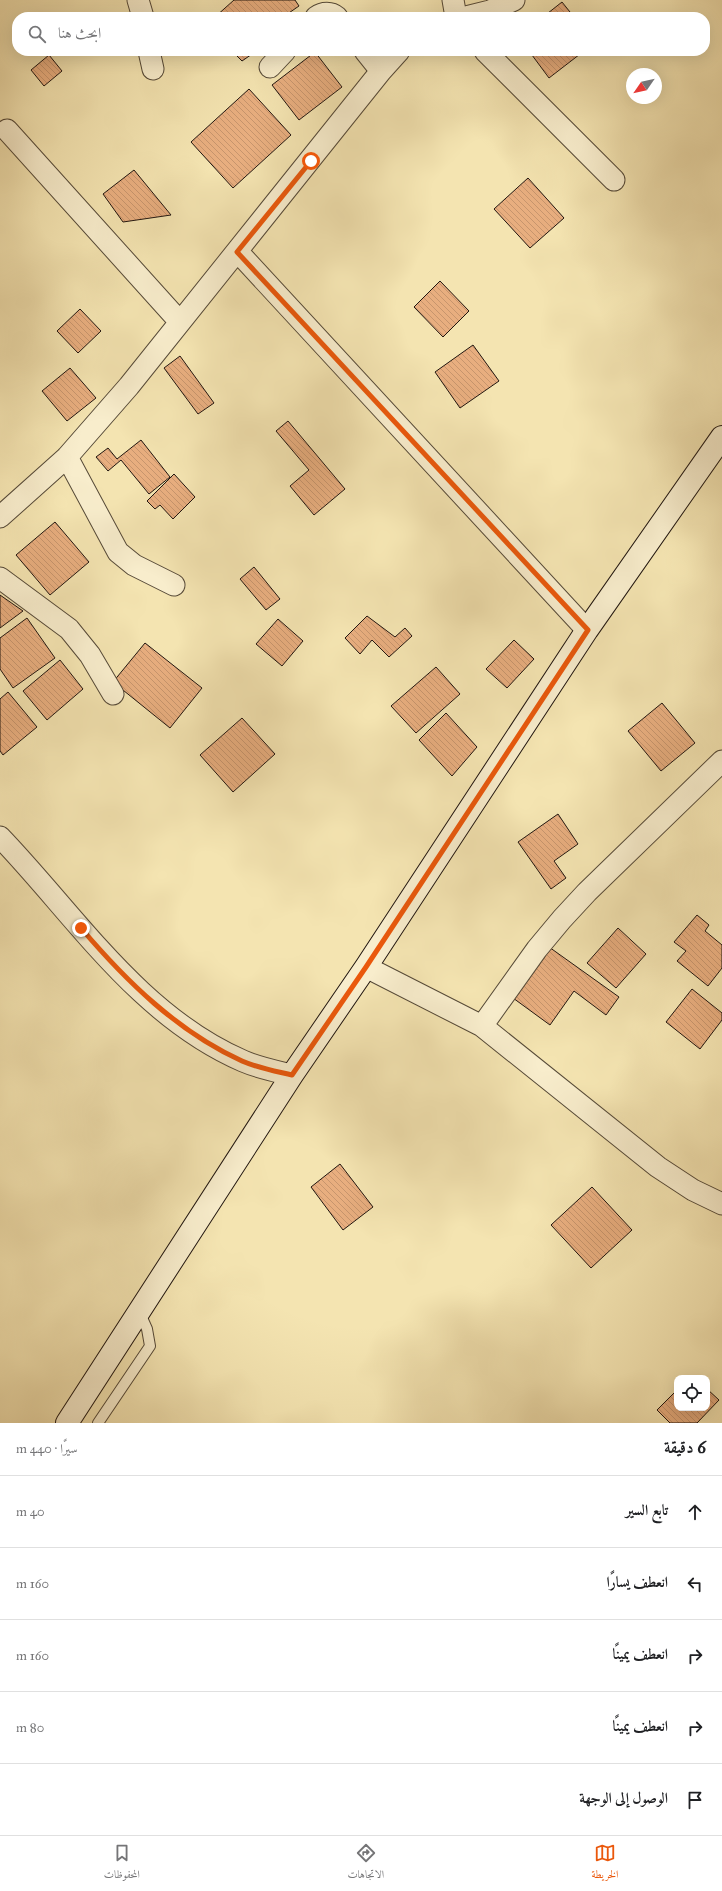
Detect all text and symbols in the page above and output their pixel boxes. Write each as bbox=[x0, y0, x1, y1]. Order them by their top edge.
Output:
search box bbox=[12, 12, 710, 56]
icon: search bbox=[26, 23, 48, 45]
text: ابحث هنا bbox=[58, 24, 101, 42]
north arrow bbox=[626, 68, 662, 104]
route start bbox=[302, 152, 320, 170]
route end bbox=[72, 919, 90, 937]
map controls bbox=[674, 1375, 710, 1411]
button: locate bbox=[674, 1375, 710, 1411]
text: 6 دقيقة bbox=[664, 1437, 706, 1458]
text: سيرًا · 440 m bbox=[16, 1441, 78, 1457]
text: تابع السير bbox=[626, 1501, 668, 1519]
icon: ahead bbox=[684, 1501, 706, 1523]
text: 40 m bbox=[16, 1504, 45, 1520]
text: انعطف يسارًا bbox=[606, 1573, 668, 1591]
icon: left bbox=[684, 1573, 706, 1595]
text: 160 m bbox=[16, 1576, 49, 1592]
text: انعطف يمينًا bbox=[613, 1645, 668, 1663]
icon: right bbox=[684, 1645, 706, 1667]
text: 160 m bbox=[16, 1648, 49, 1664]
text: انعطف يمينًا bbox=[613, 1717, 668, 1735]
icon: right bbox=[684, 1717, 706, 1739]
text: 80 m bbox=[16, 1720, 44, 1736]
text: الوصول إلى الوجهة bbox=[579, 1789, 668, 1807]
icon: arrive bbox=[684, 1789, 706, 1811]
tab: المحفوظات bbox=[104, 1842, 140, 1885]
tab: الاتجاهات bbox=[347, 1842, 384, 1885]
tab: الخريطة bbox=[592, 1842, 618, 1885]

